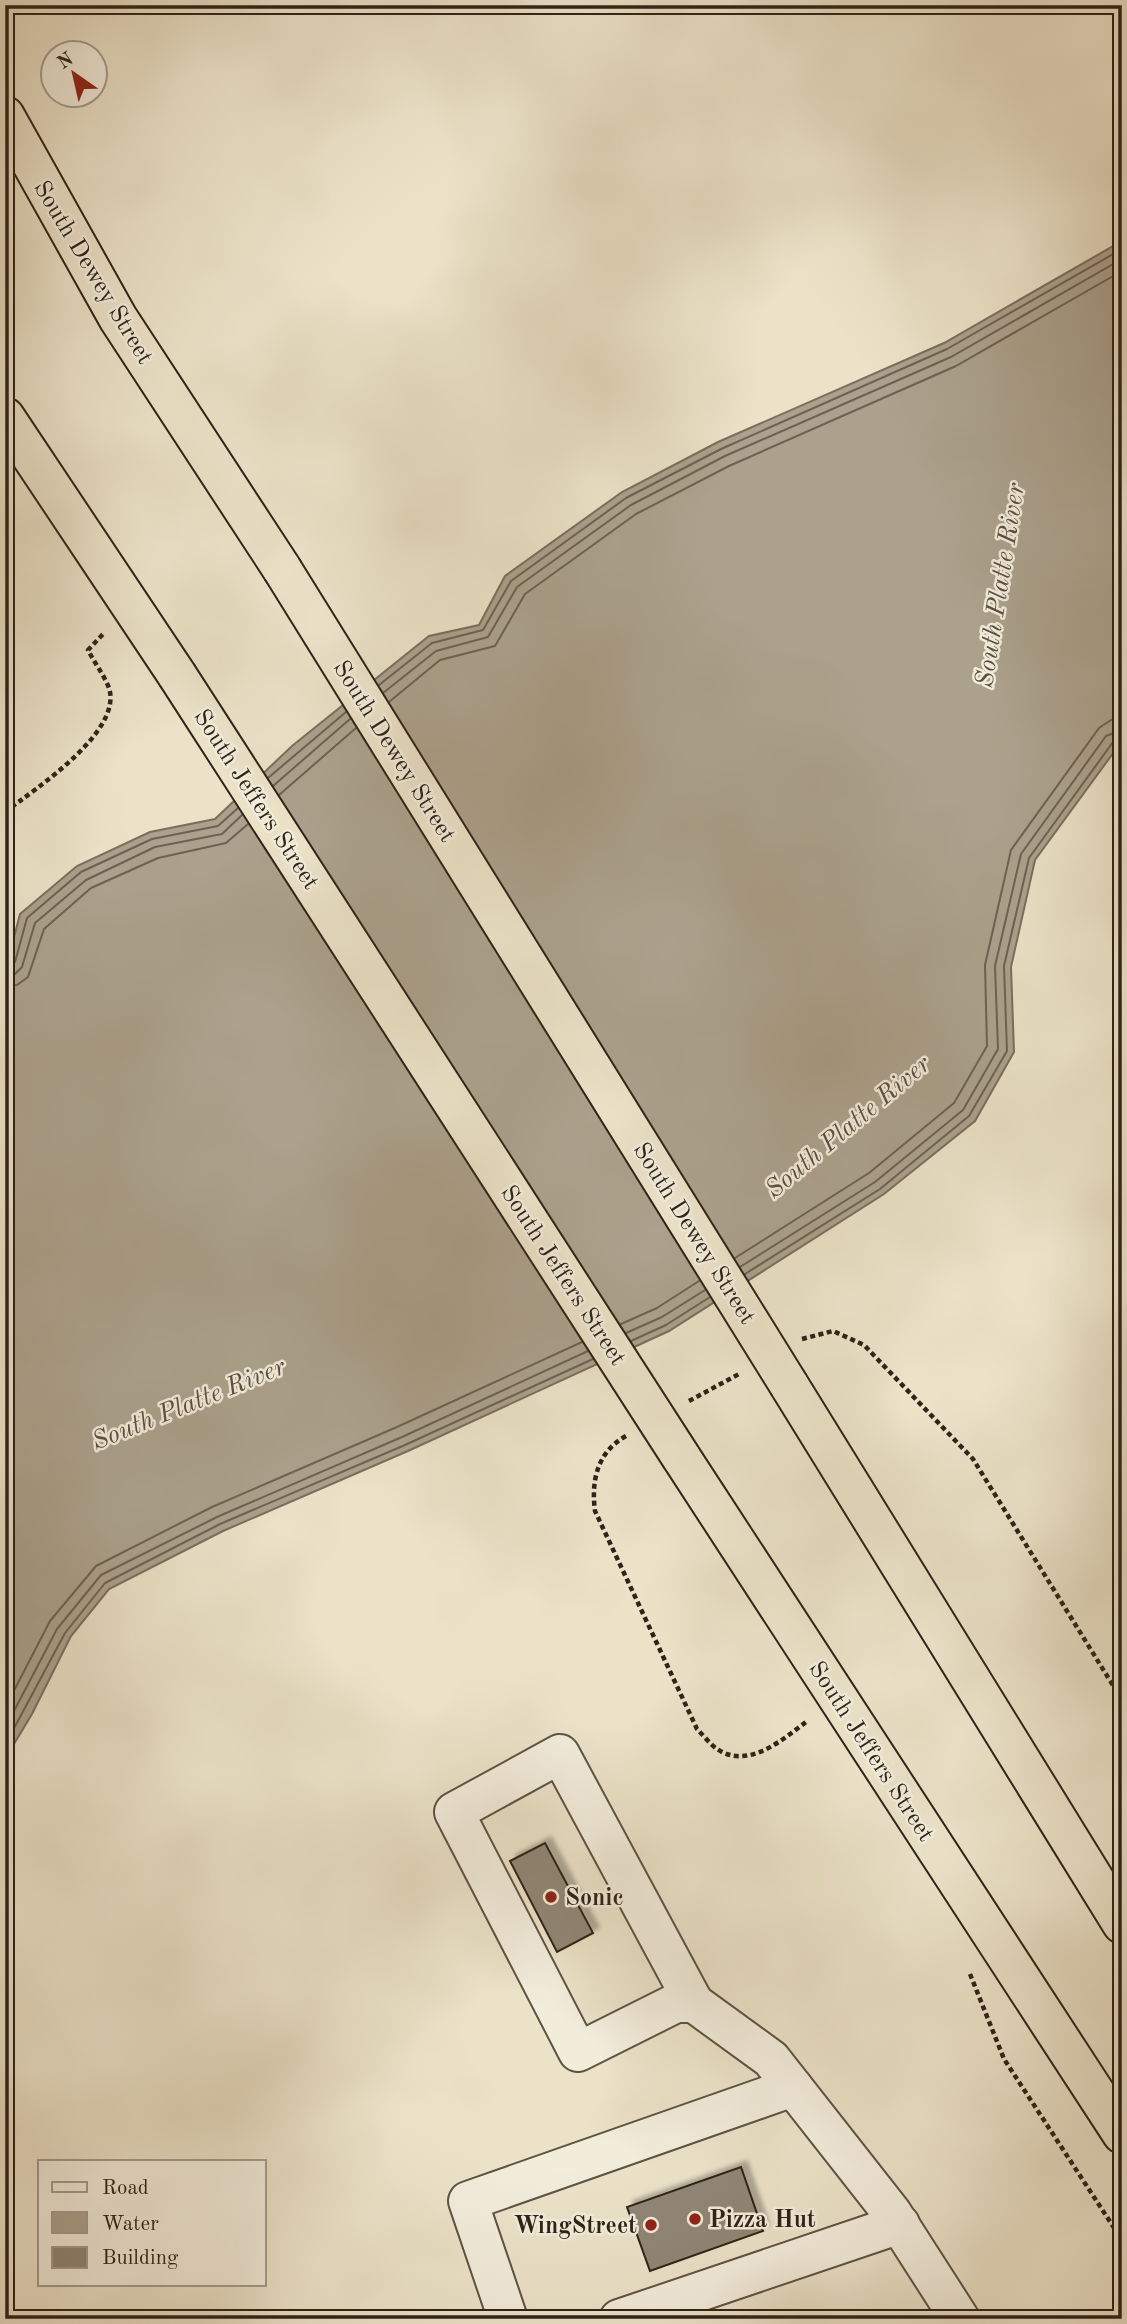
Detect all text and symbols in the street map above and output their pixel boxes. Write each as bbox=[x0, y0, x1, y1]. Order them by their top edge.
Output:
north arrow bbox=[38, 38, 108, 108]
text: N bbox=[55, 50, 78, 74]
street label: South Dewey Street bbox=[28, 177, 156, 369]
water label: South Platte River bbox=[972, 480, 1030, 689]
street label: South Dewey Street bbox=[328, 657, 459, 847]
street label: South Jeffers Street bbox=[188, 706, 322, 894]
water label: South Platte River bbox=[761, 1051, 936, 1204]
street label: South Dewey Street bbox=[628, 1139, 759, 1329]
street label: South Jeffers Street bbox=[495, 1182, 629, 1370]
water label: South Platte River bbox=[88, 1354, 290, 1456]
street label: South Jeffers Street bbox=[803, 1658, 937, 1846]
place label: Sonic bbox=[565, 1887, 624, 1911]
marker: Sonic bbox=[543, 1889, 559, 1905]
legend bbox=[38, 2160, 266, 2286]
text: Road bbox=[102, 2178, 149, 2199]
place label: Pizza Hut bbox=[709, 2209, 816, 2233]
marker: Pizza Hut bbox=[687, 2211, 703, 2227]
text: Water bbox=[102, 2214, 159, 2235]
place label: WingStreet bbox=[514, 2215, 637, 2239]
marker: WingStreet bbox=[643, 2217, 659, 2233]
text: Building bbox=[102, 2248, 179, 2269]

